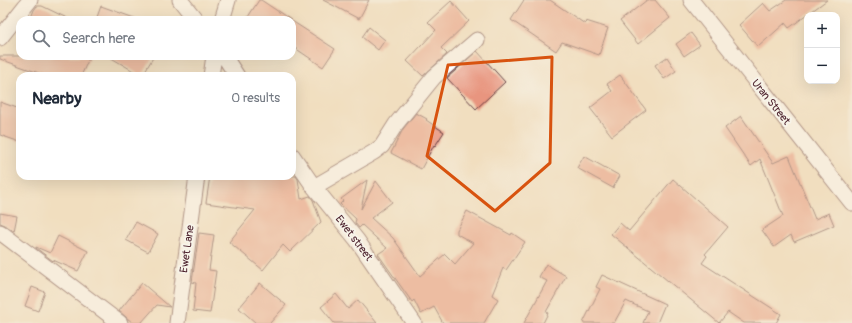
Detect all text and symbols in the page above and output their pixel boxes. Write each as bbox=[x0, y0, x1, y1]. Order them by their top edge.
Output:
map controls bbox=[804, 12, 840, 84]
button: + bbox=[804, 12, 840, 48]
search box bbox=[16, 16, 296, 60]
icon: search bbox=[30, 27, 52, 49]
text: Search here bbox=[62, 29, 135, 48]
button: − bbox=[804, 48, 840, 84]
street label: Uran Street bbox=[749, 77, 794, 128]
text: Nearby bbox=[32, 88, 81, 109]
text: 0 results bbox=[231, 90, 280, 106]
street label: Ewet street bbox=[333, 213, 376, 264]
street label: Ewet Lane bbox=[177, 224, 197, 274]

